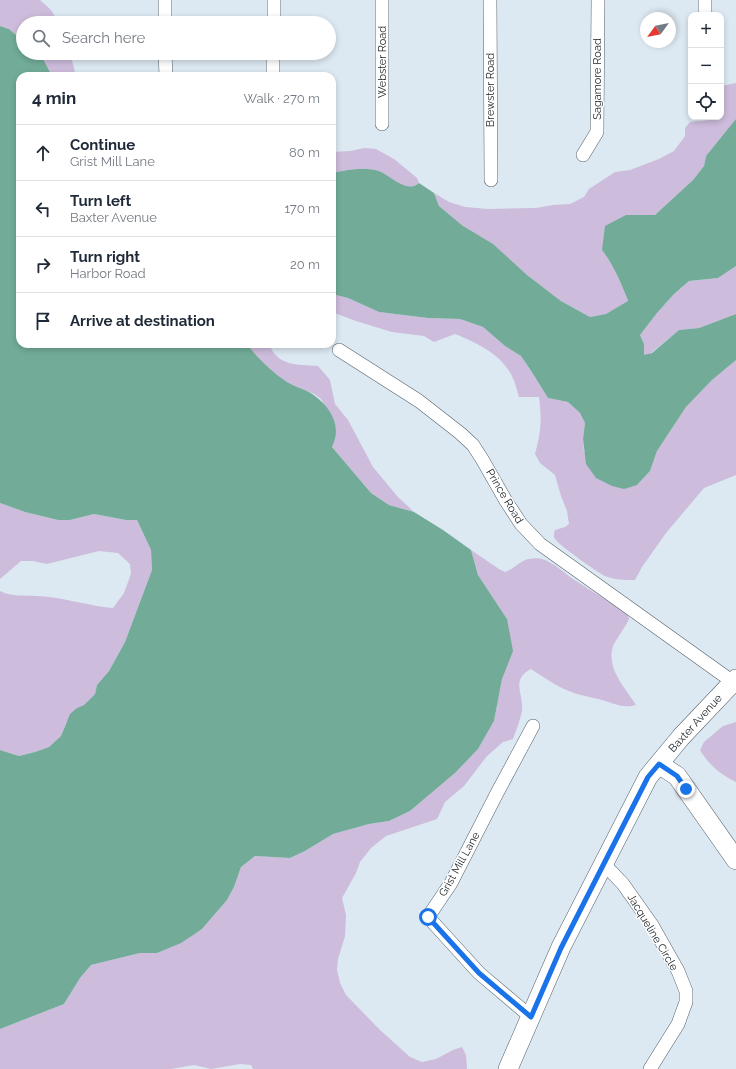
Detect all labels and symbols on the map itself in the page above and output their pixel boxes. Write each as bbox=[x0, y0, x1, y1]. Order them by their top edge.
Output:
north arrow bbox=[640, 12, 676, 48]
street label: Webster Road bbox=[376, 26, 389, 98]
street label: Sagamore Road bbox=[591, 38, 604, 120]
street label: Brewster Road bbox=[484, 53, 497, 127]
street label: Prince Road bbox=[483, 467, 526, 526]
street label: Baxter Avenue bbox=[666, 691, 725, 755]
route end bbox=[677, 780, 695, 798]
street label: Grist Mill Lane bbox=[436, 829, 483, 899]
street label: Jacqueline Circle bbox=[625, 892, 681, 973]
route start bbox=[419, 908, 437, 926]

